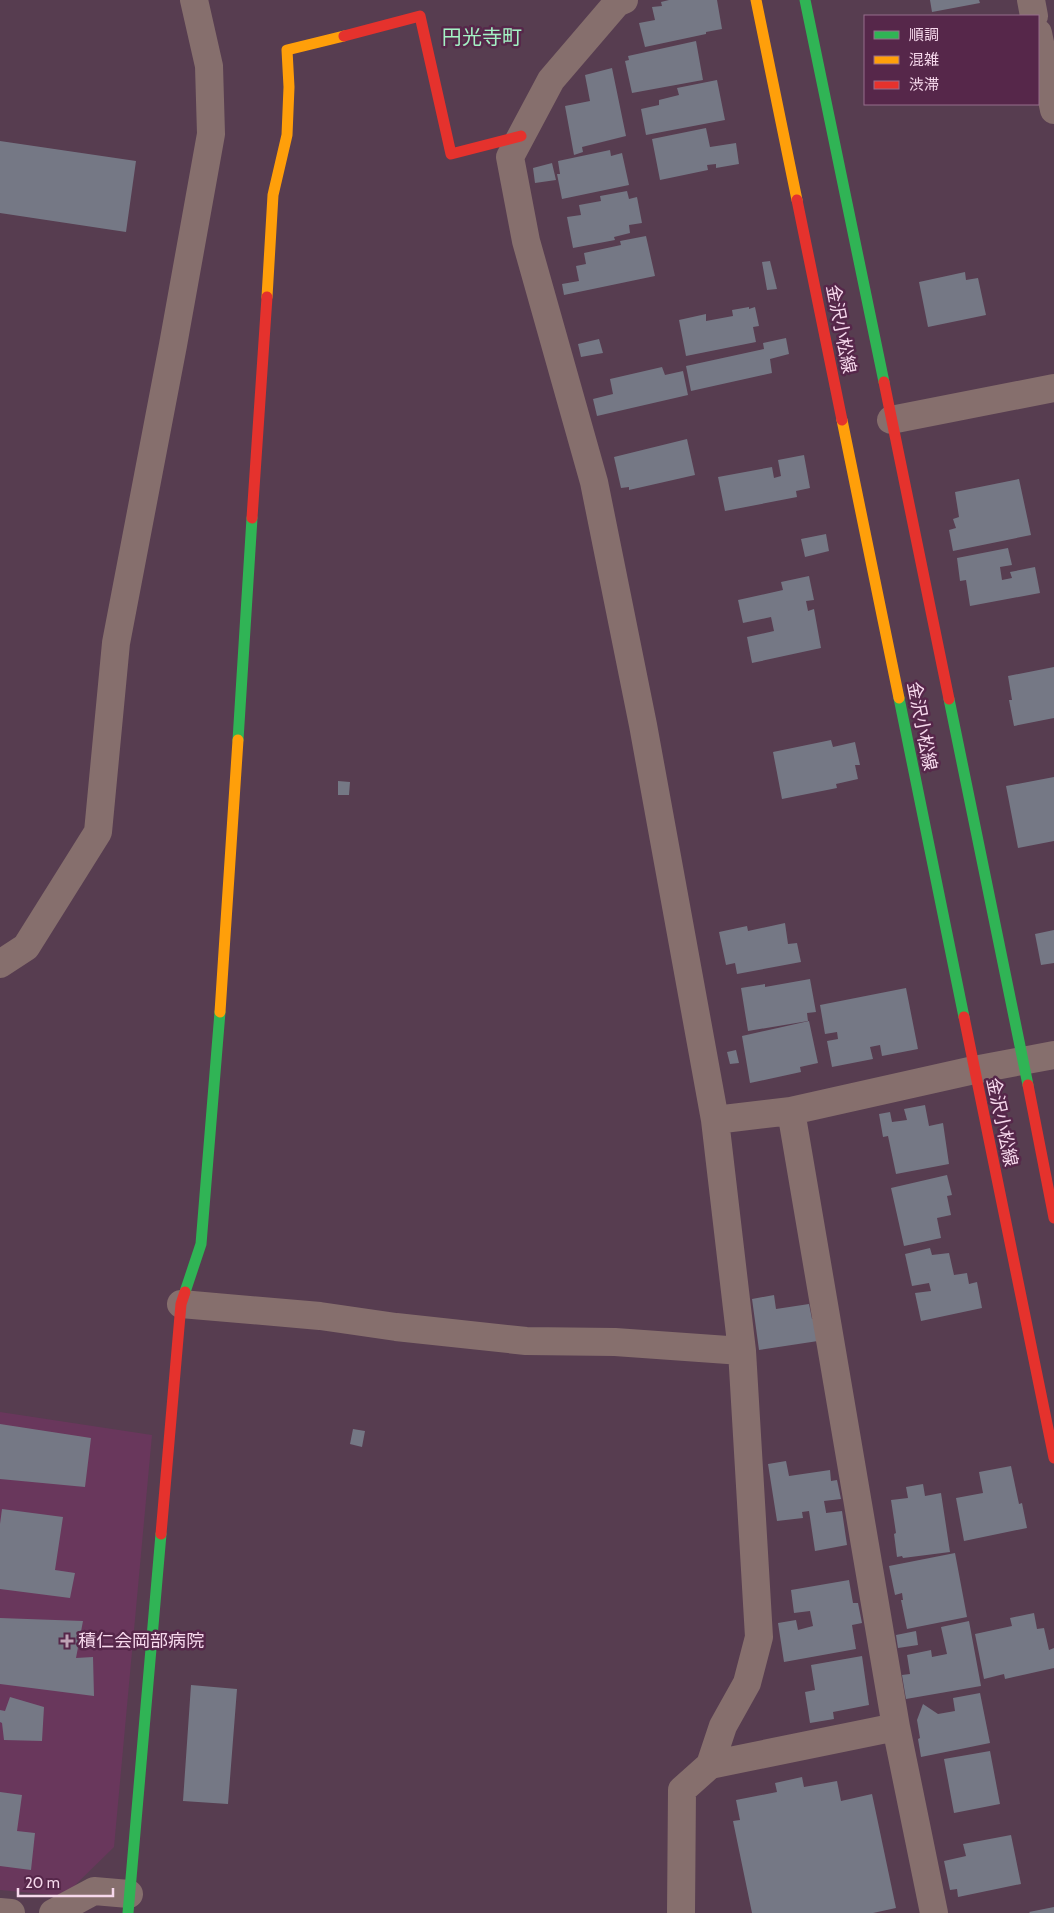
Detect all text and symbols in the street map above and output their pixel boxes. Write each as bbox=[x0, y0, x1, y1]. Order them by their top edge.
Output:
legend bbox=[864, 15, 1039, 105]
district label: 円光寺町 bbox=[442, 25, 522, 49]
text: 順調 bbox=[909, 26, 939, 44]
text: 混雑 bbox=[909, 51, 939, 69]
text: 渋滞 bbox=[909, 76, 939, 94]
street label: 金沢小松線 bbox=[822, 283, 860, 375]
street label: 金沢小松線 bbox=[903, 680, 941, 772]
street label: 金沢小松線 bbox=[982, 1076, 1022, 1168]
place label: 積仁会岡部病院 bbox=[78, 1630, 204, 1652]
marker: 積仁会岡部病院 bbox=[60, 1634, 74, 1648]
scale bar bbox=[18, 1866, 112, 1898]
text: 20 m bbox=[25, 1874, 60, 1892]

